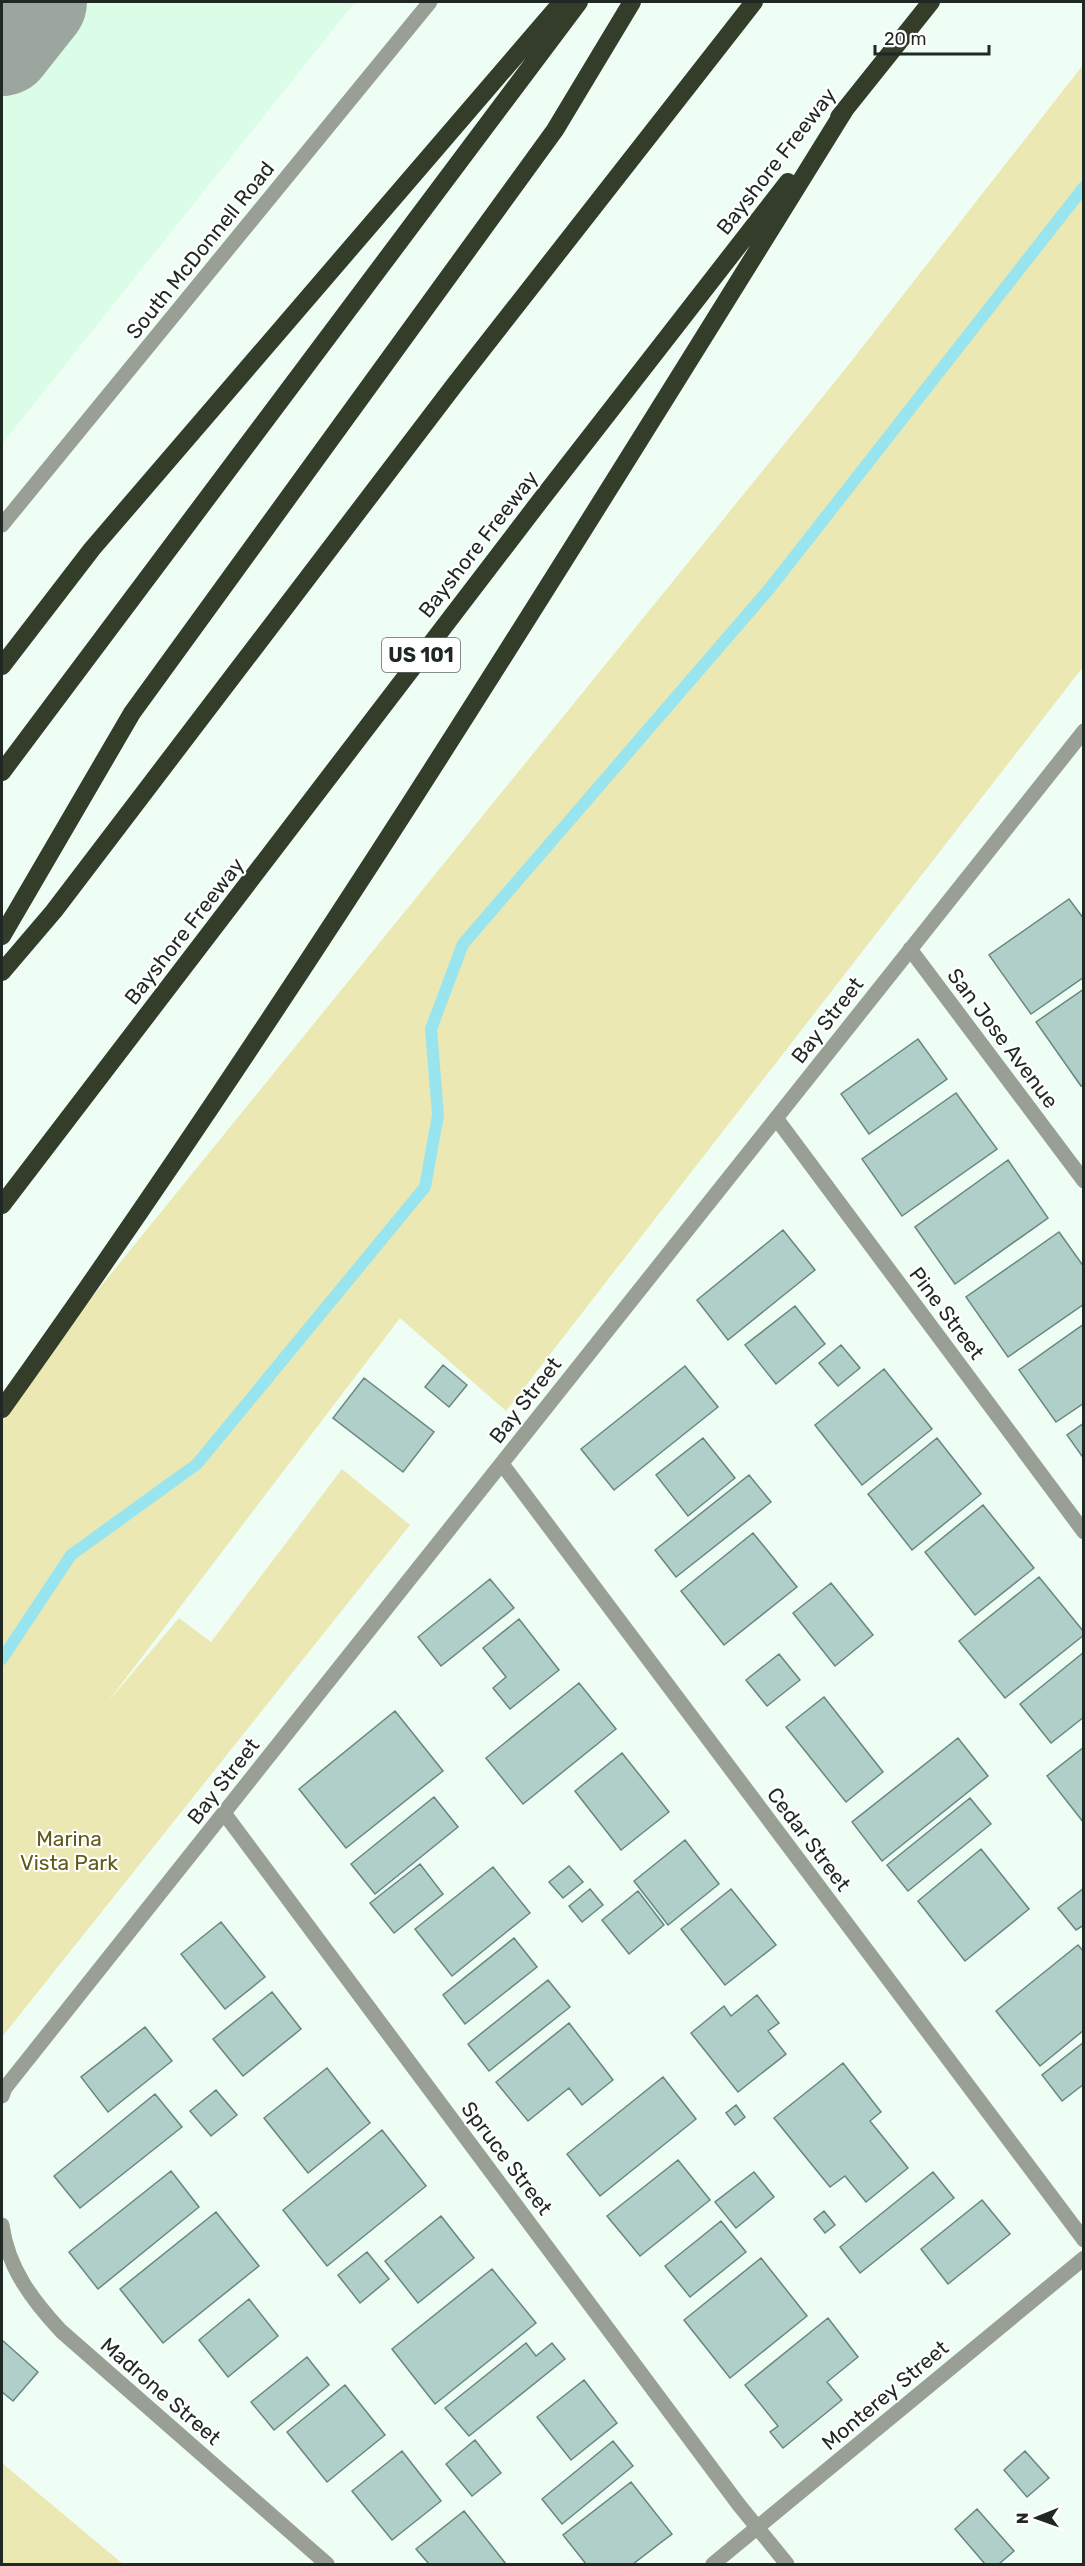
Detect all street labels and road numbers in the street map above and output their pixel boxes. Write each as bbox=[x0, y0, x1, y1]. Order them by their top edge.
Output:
street label: Bayshore Freeway bbox=[711, 82, 841, 239]
street label: South McDonnell Road bbox=[121, 156, 279, 344]
street label: Bayshore Freeway bbox=[413, 465, 543, 622]
road number: US 101 bbox=[382, 638, 460, 672]
street label: Bayshore Freeway bbox=[119, 852, 249, 1009]
street label: San Jose Avenue bbox=[942, 963, 1064, 1113]
street label: Bay Street bbox=[786, 972, 868, 1068]
street label: Pine Street bbox=[904, 1262, 990, 1364]
street label: Bay Street bbox=[484, 1352, 566, 1448]
street label: Bay Street bbox=[182, 1733, 264, 1829]
street label: Cedar Street bbox=[762, 1782, 856, 1896]
street label: Spruce Street bbox=[456, 2096, 558, 2220]
street label: Madrone Street bbox=[96, 2332, 226, 2450]
street label: Monterey Street bbox=[817, 2335, 953, 2455]

